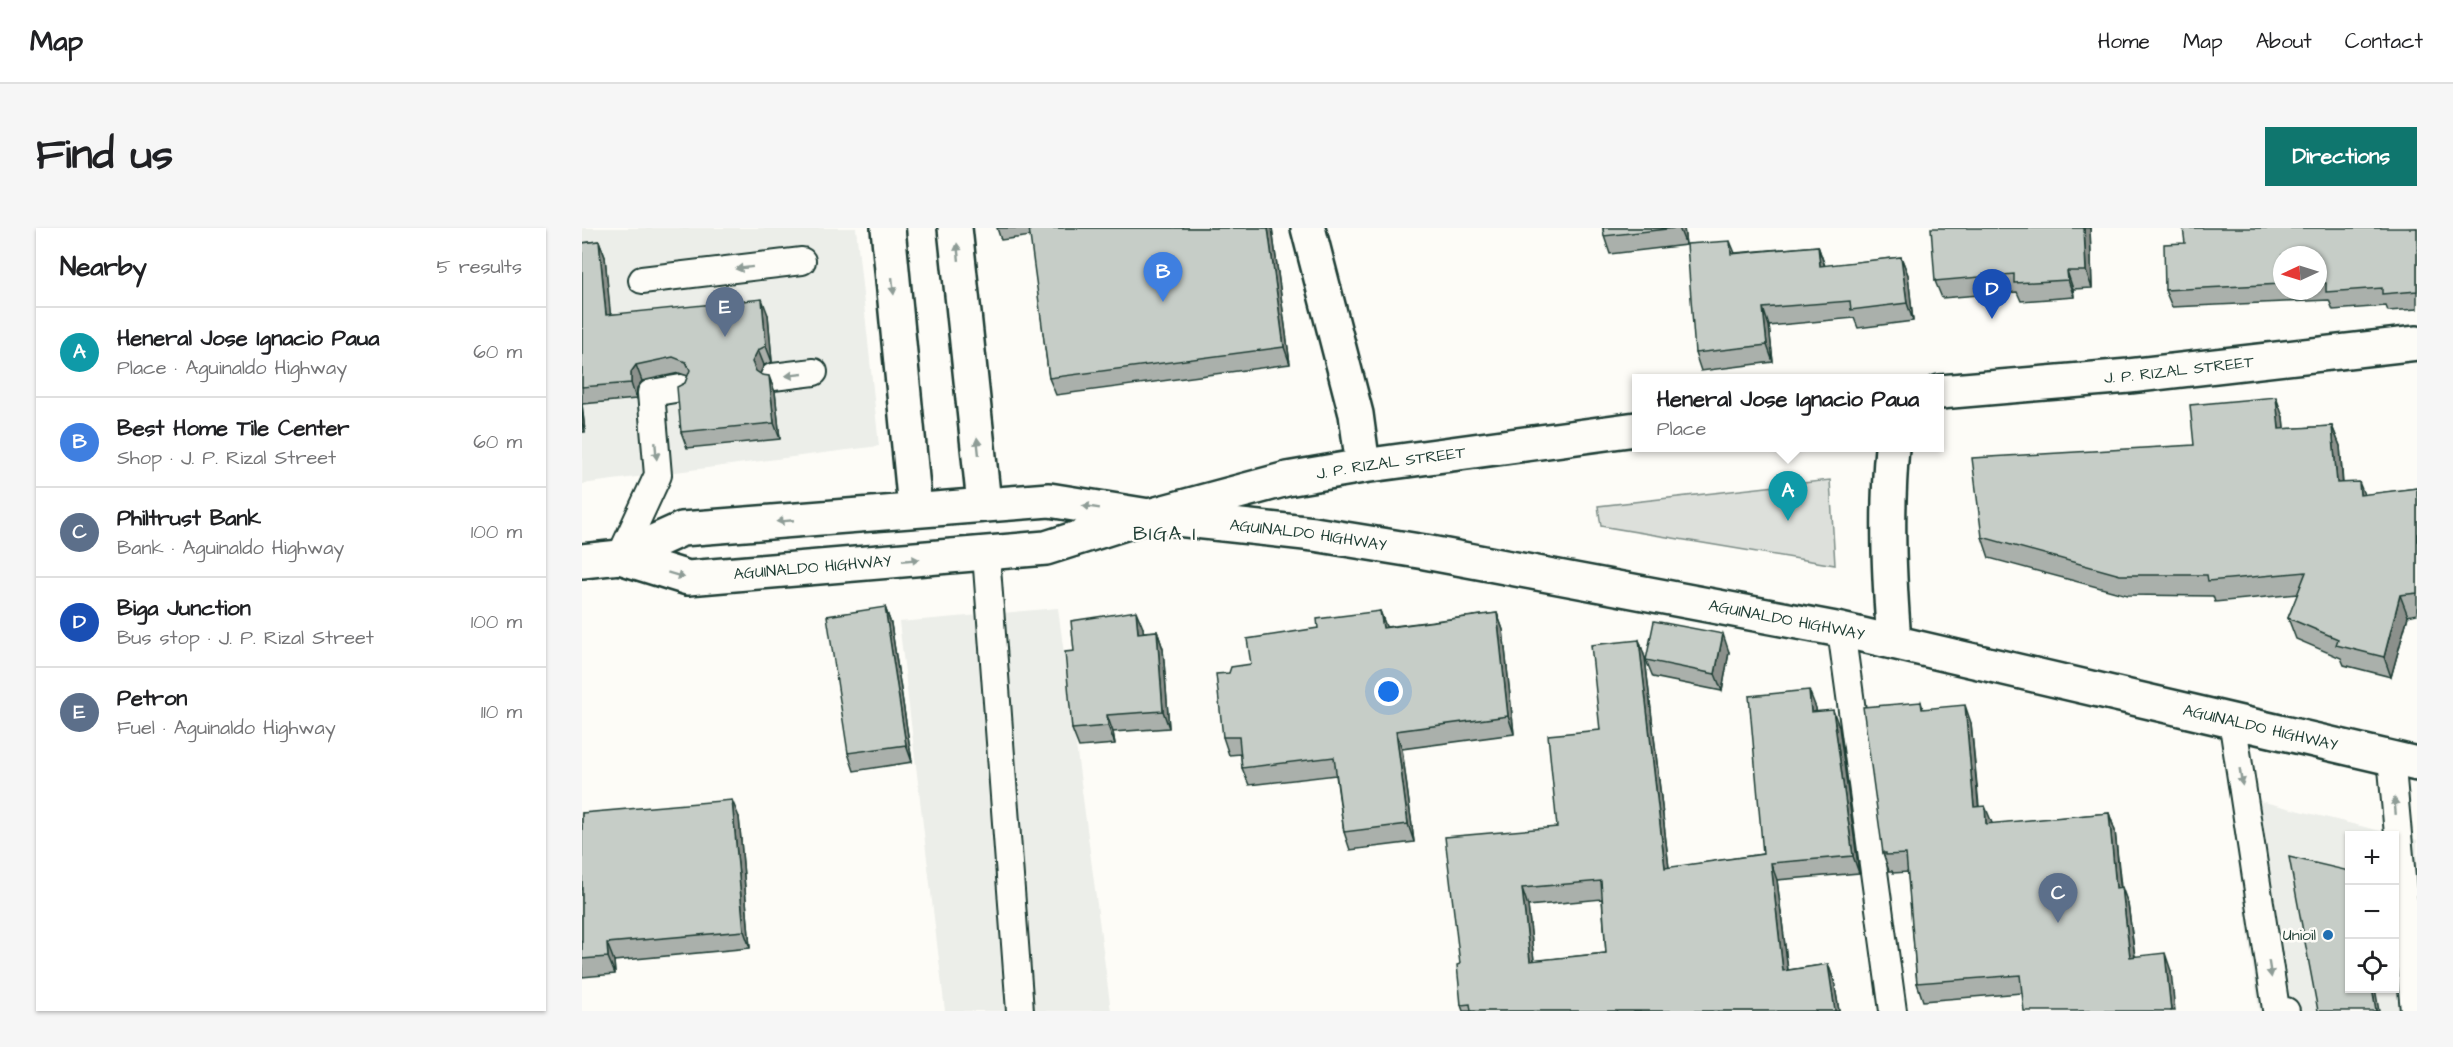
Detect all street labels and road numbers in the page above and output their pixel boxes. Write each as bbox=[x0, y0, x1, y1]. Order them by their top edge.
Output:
street label: J. P. RIZAL STREET bbox=[2103, 351, 2255, 389]
street label: J. P. RIZAL STREET bbox=[1315, 441, 1467, 485]
street label: AGUINALDO HIGHWAY bbox=[1229, 514, 1389, 557]
street label: AGUINALDO HIGHWAY bbox=[733, 550, 893, 585]
street label: AGUINALDO HIGHWAY bbox=[1707, 594, 1867, 646]
street label: AGUINALDO HIGHWAY bbox=[2181, 699, 2340, 756]

